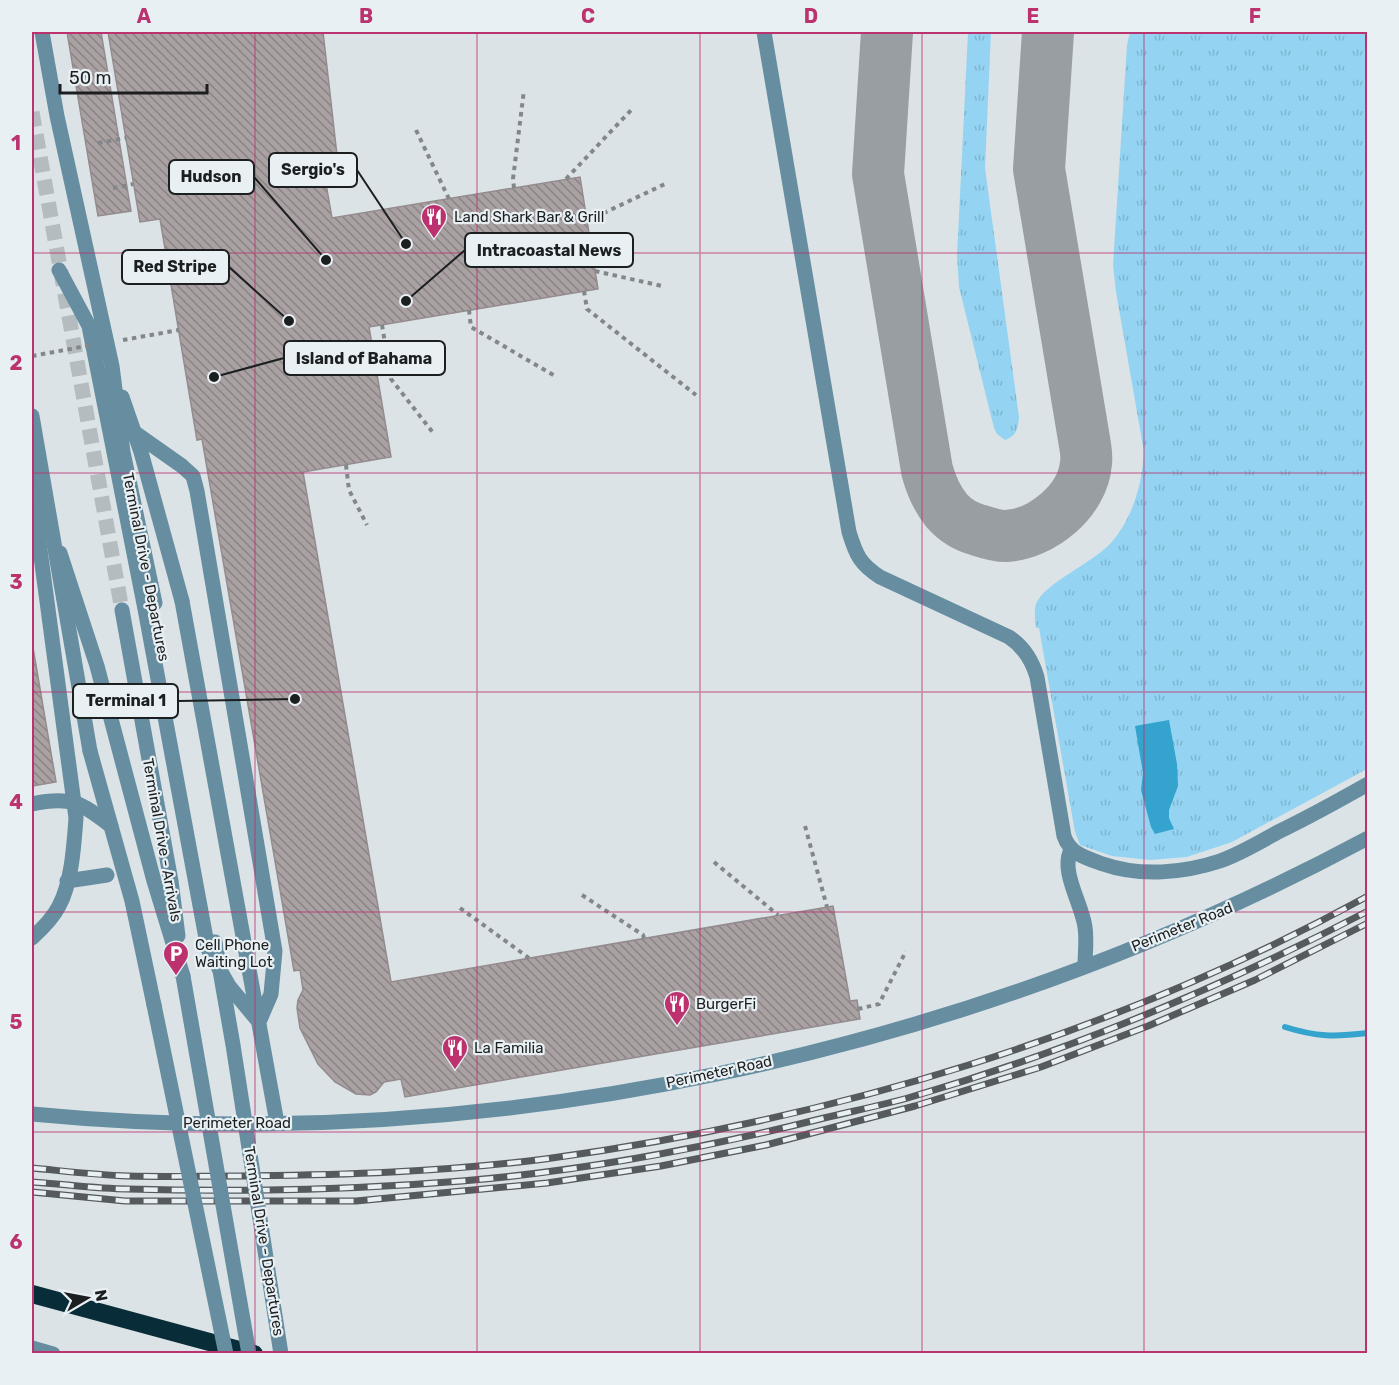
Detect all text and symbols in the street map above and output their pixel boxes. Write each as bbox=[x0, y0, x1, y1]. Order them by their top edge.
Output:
text: A bbox=[137, 4, 152, 28]
text: B bbox=[359, 4, 373, 28]
text: C bbox=[581, 4, 595, 28]
text: D bbox=[804, 4, 818, 28]
text: E bbox=[1027, 4, 1039, 28]
text: F bbox=[1249, 4, 1261, 28]
scale bar bbox=[60, 57, 207, 95]
text: 50 m bbox=[69, 67, 112, 89]
text: 1 bbox=[11, 131, 21, 155]
callout: Sergio's bbox=[269, 153, 357, 187]
callout: Hudson bbox=[169, 160, 254, 194]
text: Sergio's bbox=[281, 160, 345, 179]
text: Hudson bbox=[180, 167, 242, 186]
restaurant icon: Land Shark Bar & Grill bbox=[419, 202, 449, 240]
place label: Land Shark Bar & Grill bbox=[454, 208, 604, 226]
callout: Intracoastal News bbox=[465, 233, 633, 267]
text: Intracoastal News bbox=[477, 241, 621, 260]
callout: Red Stripe bbox=[122, 250, 229, 284]
text: Red Stripe bbox=[133, 257, 217, 276]
callout: Island of Bahama bbox=[284, 341, 445, 375]
text: Island of Bahama bbox=[296, 349, 432, 368]
text: 2 bbox=[10, 351, 23, 375]
street label: Terminal Drive - Departures bbox=[119, 471, 173, 663]
text: 3 bbox=[9, 570, 23, 594]
callout: Terminal 1 bbox=[73, 684, 178, 718]
text: Terminal 1 bbox=[86, 691, 166, 710]
street label: Terminal Drive - Arrivals bbox=[139, 757, 185, 924]
text: 4 bbox=[9, 790, 23, 814]
street label: Perimeter Road bbox=[1129, 898, 1235, 956]
place label: Cell Phone Waiting Lot bbox=[195, 936, 273, 971]
parking icon: Cell Phone Waiting Lot bbox=[161, 939, 191, 977]
restaurant icon: BurgerFi bbox=[662, 989, 692, 1027]
place label: BurgerFi bbox=[696, 995, 756, 1013]
text: 5 bbox=[10, 1010, 23, 1034]
restaurant icon: La Familia bbox=[440, 1033, 470, 1071]
place label: La Familia bbox=[474, 1039, 544, 1057]
street label: Perimeter Road bbox=[664, 1052, 774, 1092]
street label: Perimeter Road bbox=[183, 1114, 291, 1132]
street label: Terminal Drive - Departures bbox=[240, 1145, 288, 1337]
text: 6 bbox=[9, 1230, 23, 1254]
north arrow bbox=[57, 1268, 117, 1328]
text: N bbox=[91, 1288, 112, 1303]

